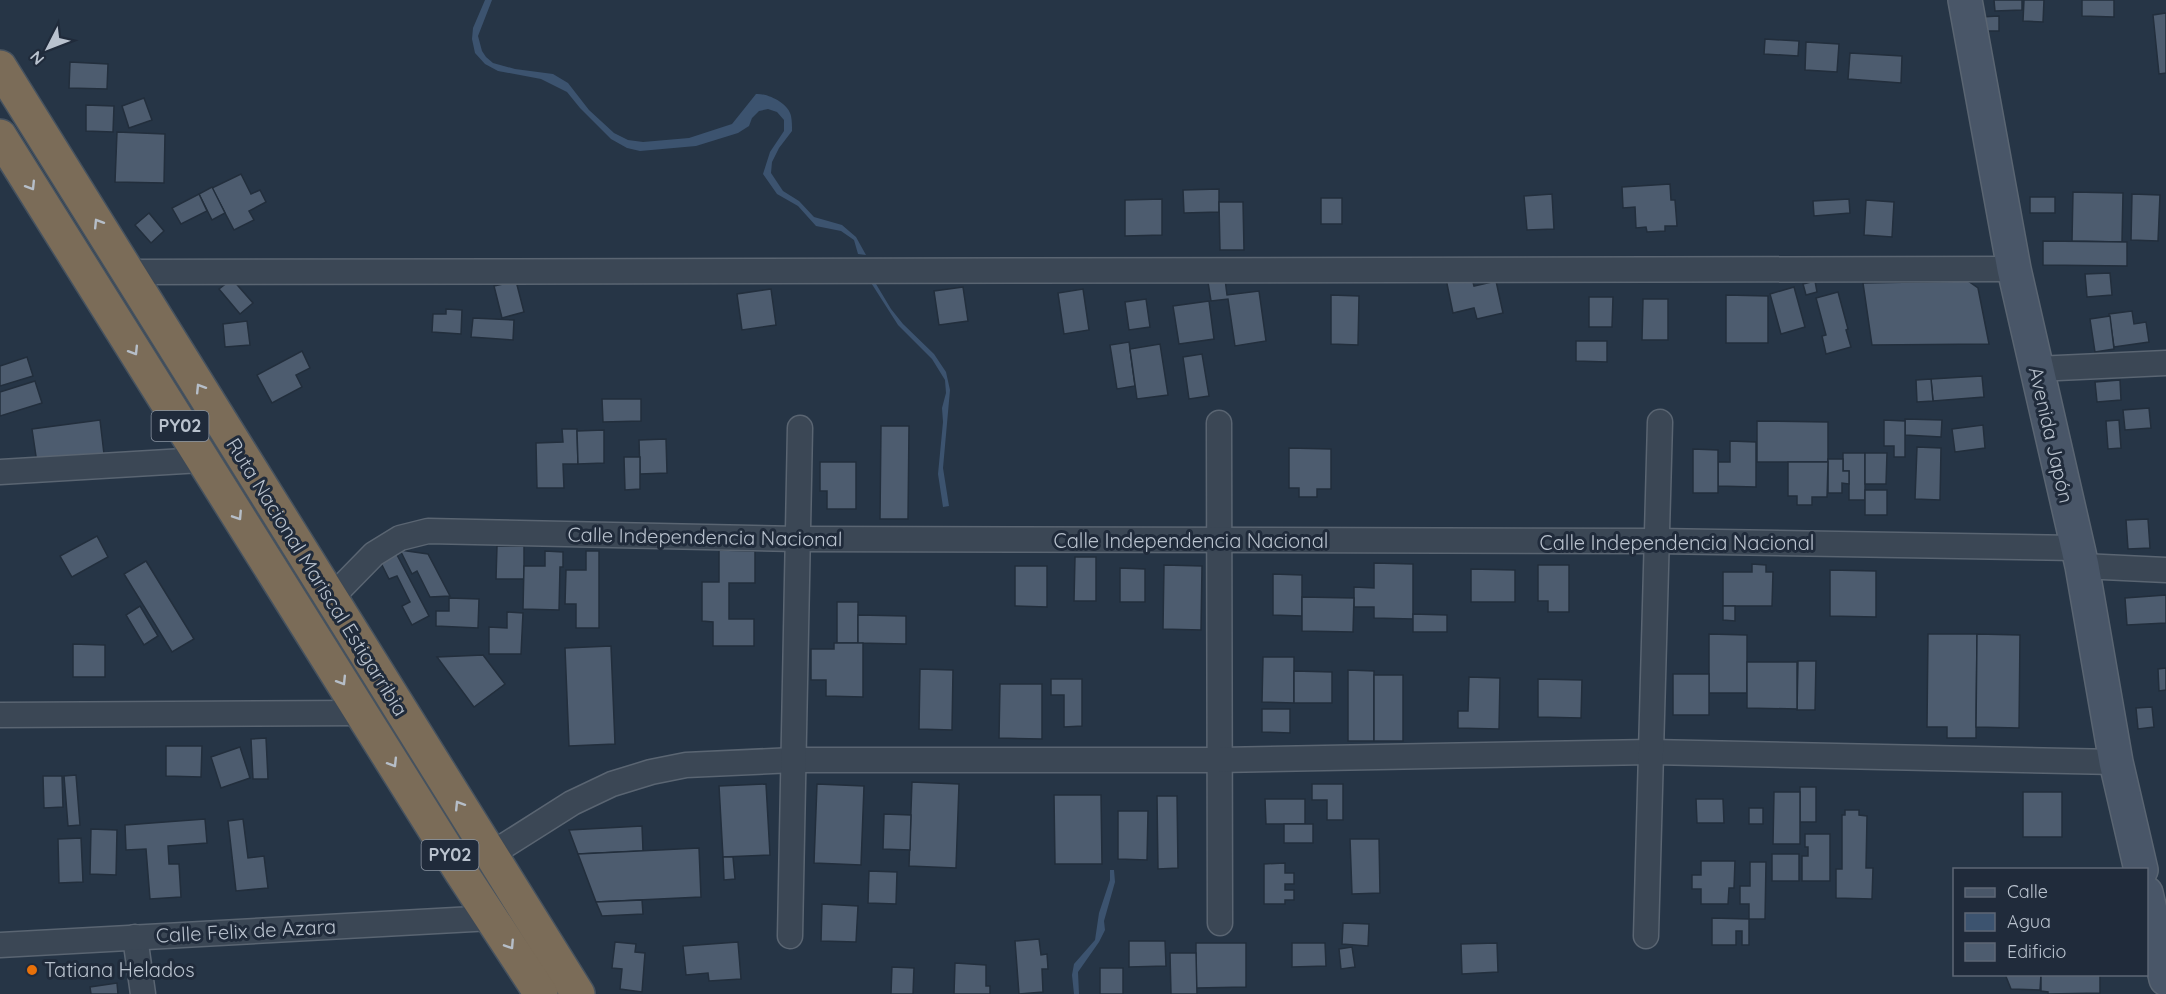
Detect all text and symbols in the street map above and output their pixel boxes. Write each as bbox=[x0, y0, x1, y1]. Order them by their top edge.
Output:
north arrow bbox=[18, 18, 78, 78]
text: N bbox=[25, 47, 48, 69]
one-way arrow bbox=[23, 180, 35, 190]
one-way arrow bbox=[93, 219, 105, 229]
one-way arrow bbox=[126, 345, 137, 356]
street label: Avenida Japón bbox=[2024, 364, 2079, 505]
one-way arrow bbox=[196, 384, 208, 394]
road number: PY02 bbox=[152, 411, 208, 441]
street label: Ruta Nacional Mariscal Estigarribia bbox=[221, 433, 414, 720]
one-way arrow bbox=[230, 510, 241, 521]
street label: Calle Independencia Nacional bbox=[567, 522, 843, 551]
street label: Calle Independencia Nacional bbox=[1054, 528, 1328, 553]
street label: Calle Independencia Nacional bbox=[1540, 530, 1814, 555]
one-way arrow bbox=[335, 675, 347, 685]
one-way arrow bbox=[386, 757, 398, 767]
one-way arrow bbox=[455, 801, 467, 811]
road number: PY02 bbox=[422, 840, 478, 870]
legend bbox=[1953, 868, 2148, 976]
text: Calle bbox=[2007, 880, 2048, 903]
text: Agua bbox=[2007, 910, 2051, 933]
street label: Calle Felix de Azara bbox=[155, 913, 337, 948]
one-way arrow bbox=[502, 939, 514, 949]
text: Edificio bbox=[2007, 940, 2066, 963]
place label: Tatiana Helados bbox=[44, 957, 195, 982]
marker: Tatiana Helados bbox=[25, 963, 39, 977]

